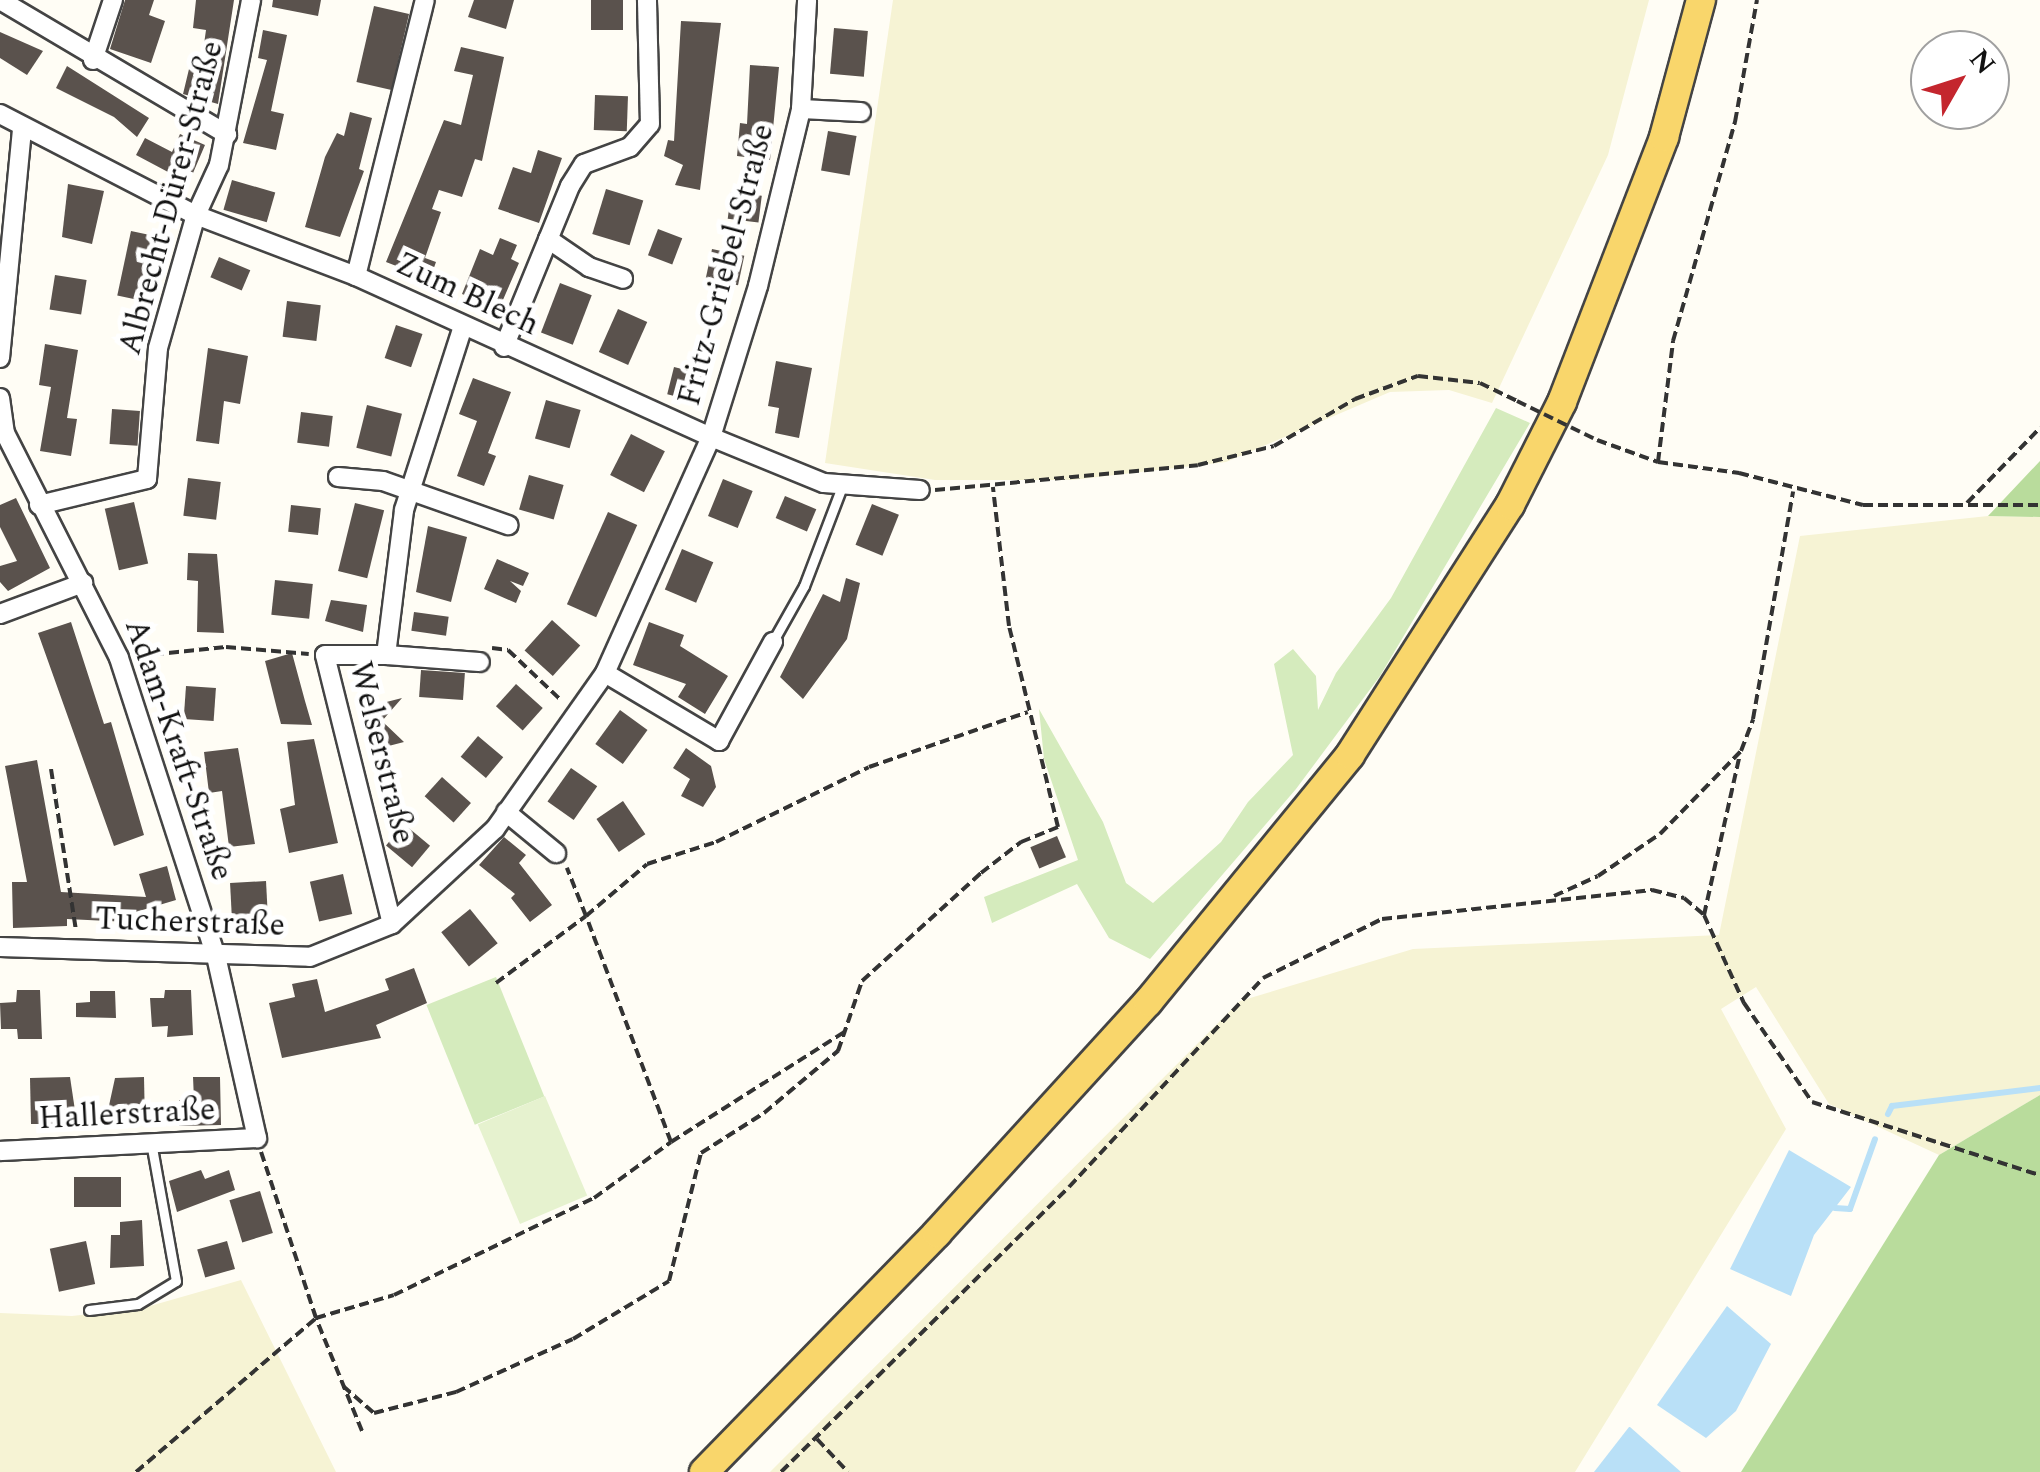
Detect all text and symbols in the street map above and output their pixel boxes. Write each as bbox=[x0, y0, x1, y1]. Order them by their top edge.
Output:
north arrow bbox=[1910, 30, 2010, 130]
street label: Albrecht-Dürer-Straße bbox=[112, 37, 232, 359]
text: N bbox=[1958, 40, 2006, 84]
street label: Fritz-Griebel-Straße bbox=[671, 120, 783, 410]
street label: Zum Blech bbox=[389, 245, 545, 345]
street label: Adam-Kraft-Straße bbox=[115, 614, 241, 886]
street label: Welserstraße bbox=[340, 658, 422, 848]
street label: Tucherstraße bbox=[94, 900, 286, 946]
street label: Hallerstraße bbox=[38, 1091, 216, 1139]

